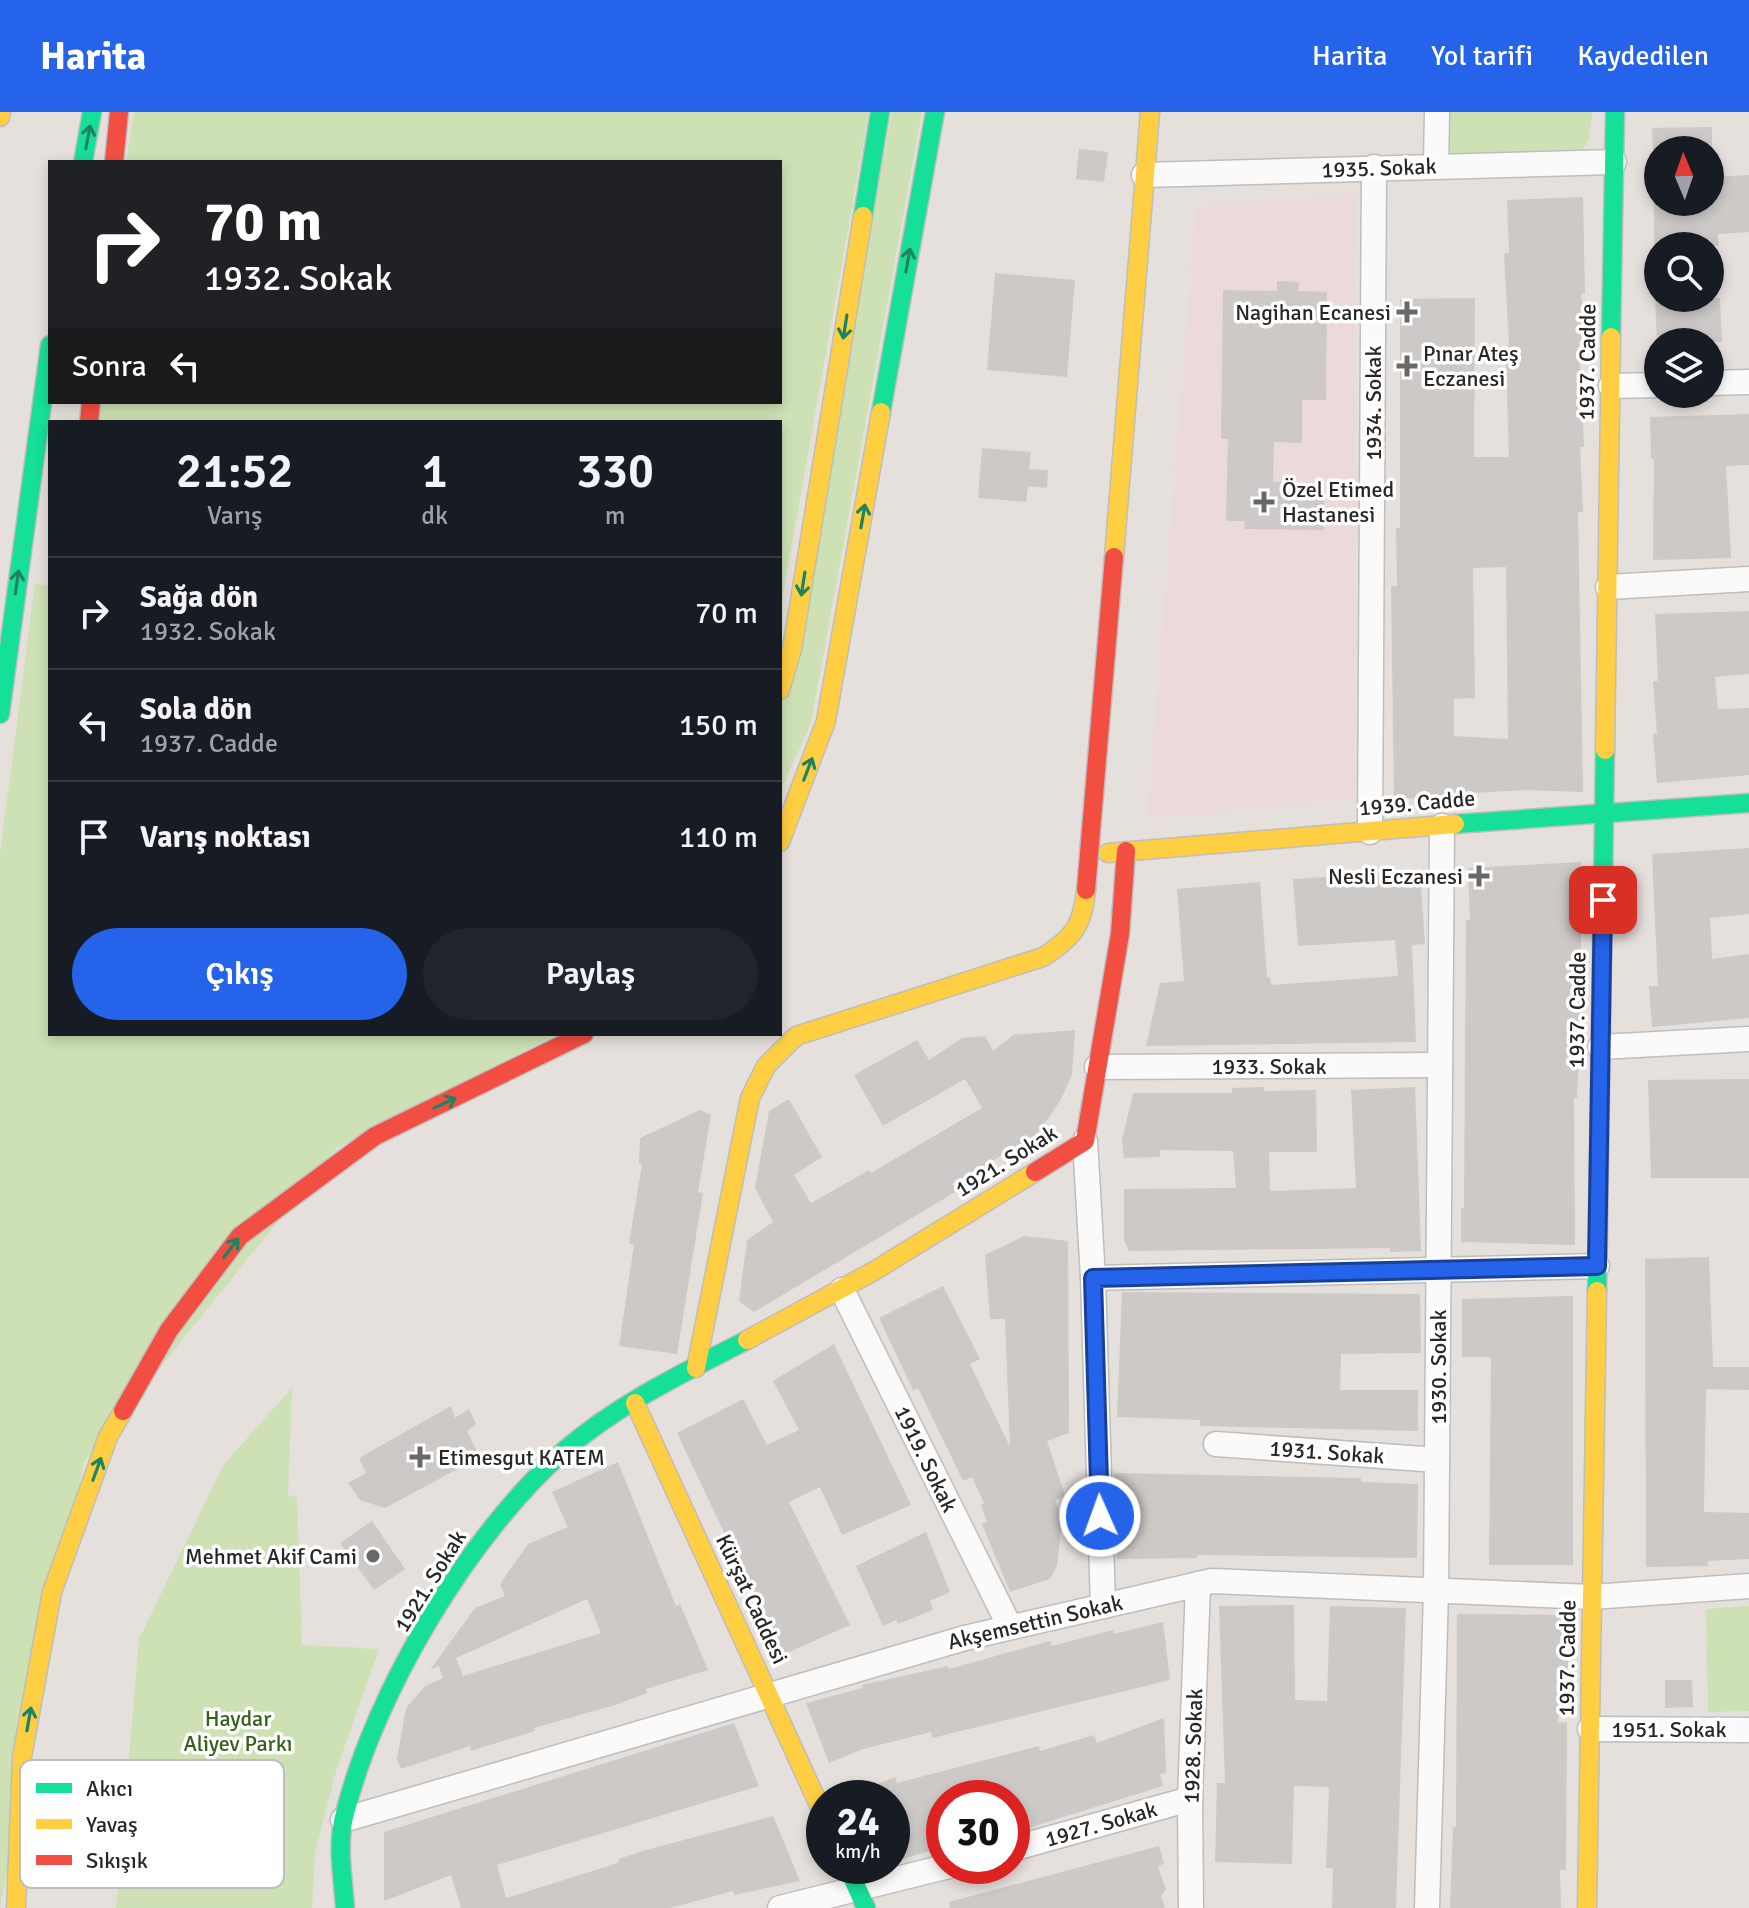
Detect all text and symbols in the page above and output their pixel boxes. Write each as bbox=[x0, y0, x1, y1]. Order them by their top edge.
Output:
text: Harita bbox=[40, 33, 146, 80]
text: Harita bbox=[1312, 39, 1387, 73]
text: Yol tarifi bbox=[1431, 39, 1533, 73]
text: Kaydedilen bbox=[1577, 39, 1709, 73]
one-way arrow bbox=[81, 125, 96, 150]
north arrow bbox=[1644, 136, 1724, 216]
map controls bbox=[1644, 136, 1724, 408]
street label: 1935. Sokak bbox=[1321, 153, 1437, 183]
text: 70 m bbox=[204, 187, 322, 256]
icon: right bbox=[72, 192, 176, 296]
button: search bbox=[1644, 232, 1724, 312]
one-way arrow bbox=[902, 248, 917, 273]
text: 1932. Sokak bbox=[204, 256, 392, 301]
place label: Nagihan Ecanesi bbox=[1235, 299, 1391, 326]
marker: Nagihan Ecanesi bbox=[1398, 303, 1416, 321]
street label: 1937. Cadde bbox=[1572, 303, 1602, 421]
one-way arrow bbox=[836, 314, 851, 339]
button: layers bbox=[1644, 328, 1724, 408]
place label: Pınar Ateş Eczanesi bbox=[1423, 340, 1519, 392]
icon: left bbox=[163, 344, 207, 388]
street label: 1934. Sokak bbox=[1360, 345, 1387, 461]
text: Sonra bbox=[72, 348, 147, 385]
marker: Pınar Ateş Eczanesi bbox=[1398, 357, 1416, 375]
text: 21:52 bbox=[176, 442, 293, 501]
text: 1 bbox=[422, 442, 448, 501]
text: 330 bbox=[576, 442, 654, 501]
place label: Özel Etimed Hastanesi bbox=[1282, 476, 1394, 528]
marker: Özel Etimed Hastanesi bbox=[1253, 491, 1275, 513]
text: Varış bbox=[207, 500, 262, 532]
text: dk bbox=[421, 500, 448, 532]
text: m bbox=[605, 500, 625, 532]
one-way arrow bbox=[856, 504, 871, 529]
one-way arrow bbox=[10, 569, 25, 595]
one-way arrow bbox=[794, 571, 809, 596]
text: Sağa dön bbox=[140, 579, 258, 616]
icon: right bbox=[72, 591, 116, 635]
text: 70 m bbox=[695, 595, 758, 632]
text: 1932. Sokak bbox=[140, 616, 276, 648]
text: Sola dön bbox=[140, 691, 252, 728]
icon: left bbox=[72, 703, 116, 747]
text: 150 m bbox=[679, 707, 758, 744]
text: 1937. Cadde bbox=[140, 728, 278, 760]
one-way arrow bbox=[802, 757, 816, 782]
street label: 1939. Cadde bbox=[1358, 784, 1476, 822]
icon: arrive bbox=[72, 815, 116, 859]
text: Varış noktası bbox=[140, 819, 311, 856]
text: 110 m bbox=[679, 819, 758, 856]
place label: Nesli Eczanesi bbox=[1328, 863, 1463, 890]
pin bbox=[1569, 866, 1637, 934]
marker: Nesli Eczanesi bbox=[1470, 867, 1488, 885]
icon: arrive bbox=[1581, 878, 1625, 922]
button: Çıkış bbox=[72, 928, 407, 1020]
button: Paylaş bbox=[423, 928, 758, 1020]
street label: 1937. Cadde bbox=[1562, 951, 1592, 1069]
street label: 1933. Sokak bbox=[1211, 1053, 1327, 1080]
one-way arrow bbox=[433, 1095, 457, 1110]
street label: 1921. Sokak bbox=[950, 1119, 1062, 1203]
one-way arrow bbox=[223, 1237, 240, 1259]
street label: 1930. Sokak bbox=[1425, 1309, 1452, 1425]
street label: 1919. Sokak bbox=[889, 1401, 963, 1517]
street label: 1931. Sokak bbox=[1269, 1435, 1385, 1469]
place label: Etimesgut KATEM bbox=[438, 1444, 605, 1471]
marker: Etimesgut KATEM bbox=[409, 1446, 431, 1468]
one-way arrow bbox=[90, 1456, 105, 1481]
position arrow bbox=[1058, 1474, 1142, 1558]
street label: 1921. Sokak bbox=[388, 1525, 472, 1637]
street label: Kürşat Caddesi bbox=[710, 1530, 794, 1668]
place label: Mehmet Akif Cami bbox=[185, 1543, 357, 1570]
marker: Mehmet Akif Cami bbox=[364, 1547, 382, 1565]
street label: Akşemsettin Sokak bbox=[945, 1589, 1125, 1655]
street label: 1937. Cadde bbox=[1552, 1599, 1582, 1717]
street label: 1928. Sokak bbox=[1178, 1688, 1208, 1804]
park label: Haydar Aliyev Parkı bbox=[183, 1705, 293, 1757]
one-way arrow bbox=[23, 1707, 38, 1732]
street label: 1951. Sokak bbox=[1611, 1716, 1727, 1743]
legend bbox=[20, 1760, 284, 1888]
text: Akıcı bbox=[86, 1775, 133, 1802]
speed limit sign: 30 bbox=[926, 1780, 1030, 1884]
street label: 1927. Sokak bbox=[1042, 1795, 1160, 1853]
text: 24 bbox=[836, 1797, 880, 1847]
text: Yavaş bbox=[86, 1811, 138, 1838]
text: km/h bbox=[835, 1839, 881, 1864]
text: Sıkışık bbox=[86, 1847, 148, 1874]

